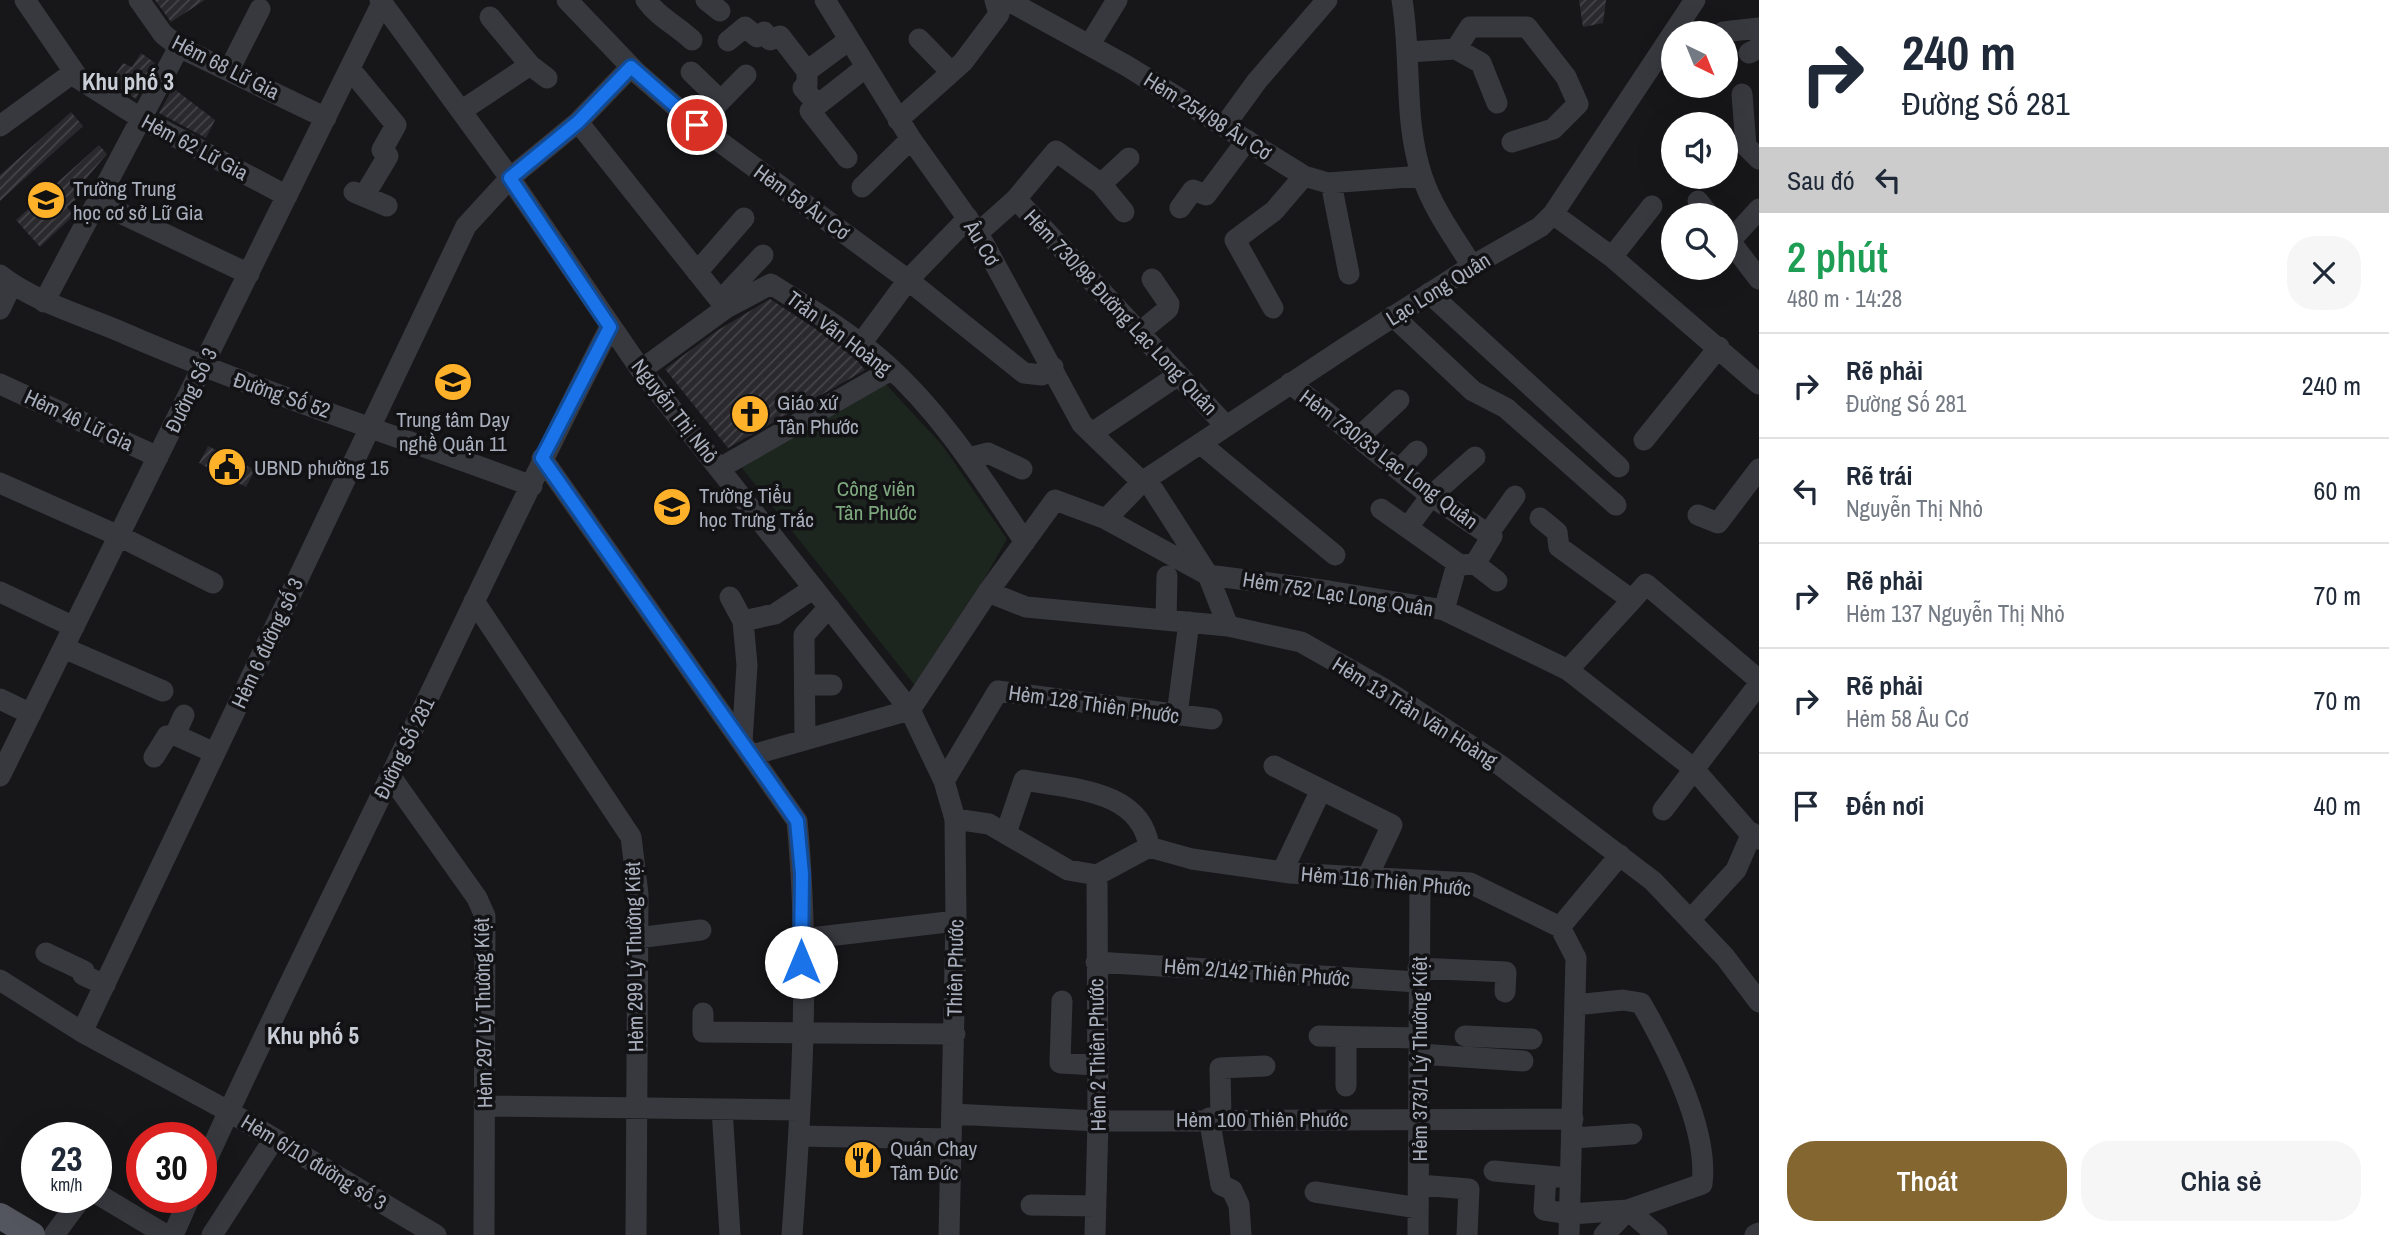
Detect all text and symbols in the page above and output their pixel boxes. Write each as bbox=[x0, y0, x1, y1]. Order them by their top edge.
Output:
text: 240 m bbox=[1902, 19, 2016, 85]
north arrow bbox=[1661, 21, 1738, 98]
map controls bbox=[1661, 21, 1738, 280]
street label: Hẻm 68 Lữ Gia bbox=[167, 28, 285, 107]
icon: right bbox=[1787, 28, 1878, 119]
street label: Hẻm 254/98 Âu Cơ bbox=[1139, 65, 1278, 167]
district label: Khu phố 3 bbox=[82, 66, 174, 97]
text: Đường Số 281 bbox=[1902, 82, 2070, 125]
pin bbox=[667, 95, 727, 155]
icon: arrive bbox=[678, 106, 716, 144]
street label: Hẻm 62 Lữ Gia bbox=[137, 107, 254, 187]
button: sound bbox=[1661, 112, 1738, 189]
street label: Hẻm 58 Âu Cơ bbox=[748, 157, 856, 247]
icon: left bbox=[1869, 161, 1907, 199]
text: Sau đó bbox=[1787, 163, 1855, 198]
place label: Trường Trung học cơ sở Lữ Gia bbox=[73, 174, 204, 227]
school or university icon: Trường Trung học cơ sở Lữ Gia bbox=[25, 179, 67, 221]
street label: Hẻm 730/98 Đường Lạc Long Quân bbox=[1018, 203, 1224, 421]
button: search bbox=[1661, 203, 1738, 280]
street label: Âu Cơ bbox=[957, 214, 1007, 271]
text: 2 phút bbox=[1787, 229, 1888, 285]
button: close bbox=[2287, 236, 2361, 310]
street label: Lạc Long Quân bbox=[1380, 245, 1496, 333]
text: 480 m · 14:28 bbox=[1787, 283, 1902, 314]
street label: Trần Văn Hoàng bbox=[781, 284, 898, 382]
street label: Đường Số 3 bbox=[158, 343, 224, 437]
street label: Nguyễn Thị Nhỏ bbox=[625, 353, 725, 469]
text: Rẽ phải bbox=[1846, 353, 1923, 388]
school or university icon: Trung tâm Dạy nghề Quận 11 bbox=[432, 361, 474, 403]
street label: Đường Số 52 bbox=[230, 365, 334, 425]
icon: right bbox=[1787, 367, 1825, 405]
text: 240 m bbox=[2302, 368, 2361, 403]
street label: Hẻm 46 Lữ Gia bbox=[20, 382, 138, 458]
street label: Hẻm 730/33 Lạc Long Quân bbox=[1294, 382, 1484, 536]
place label: Giáo xứ Tân Phước bbox=[777, 388, 859, 441]
text: Đường Số 281 bbox=[1846, 388, 1967, 419]
church icon: Giáo xứ Tân Phước bbox=[729, 393, 771, 435]
place label: Trung tâm Dạy nghề Quận 11 bbox=[396, 405, 510, 458]
public building icon: UBND phường 15 bbox=[206, 446, 248, 488]
place label: UBND phường 15 bbox=[254, 453, 389, 482]
text: Rẽ trái bbox=[1846, 458, 1912, 493]
icon: left bbox=[1787, 472, 1825, 510]
text: 60 m bbox=[2314, 473, 2361, 508]
park label: Công viên Tân Phước bbox=[835, 474, 917, 527]
place label: Trường Tiểu học Trưng Trắc bbox=[699, 481, 814, 534]
school or university icon: Trường Tiểu học Trưng Trắc bbox=[651, 486, 693, 528]
text: Nguyễn Thị Nhỏ bbox=[1846, 493, 1983, 524]
text: Rẽ phải bbox=[1846, 563, 1923, 598]
street label: Hẻm 752 Lạc Long Quân bbox=[1241, 565, 1435, 623]
street label: Hẻm 6 đường số 3 bbox=[224, 573, 310, 713]
icon: right bbox=[1787, 577, 1825, 615]
text: 70 m bbox=[2314, 578, 2361, 613]
text: Hẻm 137 Nguyễn Thị Nhỏ bbox=[1846, 598, 2065, 629]
street label: Hẻm 13 Trần Văn Hoàng bbox=[1327, 650, 1503, 775]
text: Rẽ phải bbox=[1846, 668, 1923, 703]
street label: Hẻm 128 Thiên Phước bbox=[1007, 678, 1181, 730]
icon: right bbox=[1787, 682, 1825, 720]
text: 70 m bbox=[2314, 683, 2361, 718]
street label: Đường Số 281 bbox=[367, 692, 441, 804]
text: Hẻm 58 Âu Cơ bbox=[1846, 703, 1969, 734]
icon: arrive bbox=[1787, 787, 1825, 825]
text: Đến nơi bbox=[1846, 788, 1924, 823]
text: 40 m bbox=[2314, 788, 2361, 823]
street label: Hẻm 116 Thiên Phước bbox=[1300, 859, 1472, 903]
street label: Hẻm 299 Lý Thường Kiệt bbox=[618, 861, 650, 1053]
street label: Hẻm 297 Lý Thường Kiệt bbox=[467, 917, 499, 1109]
street label: Thiên Phước bbox=[940, 919, 970, 1017]
position arrow bbox=[764, 925, 838, 999]
street label: Hẻm 2/142 Thiên Phước bbox=[1163, 951, 1351, 993]
street label: Hẻm 373/1 Lý Thường Kiệt bbox=[1405, 956, 1434, 1161]
street label: Hẻm 2 Thiên Phước bbox=[1081, 978, 1113, 1132]
district label: Khu phố 5 bbox=[267, 1020, 359, 1051]
street label: Hẻm 100 Thiên Phước bbox=[1176, 1105, 1348, 1134]
street label: Hẻm 6/10 đường số 3 bbox=[236, 1107, 392, 1217]
speed limit sign: 30 bbox=[126, 1122, 217, 1213]
place label: Quán Chay Tâm Đức bbox=[890, 1134, 977, 1187]
text: 23 bbox=[51, 1135, 82, 1182]
restaurant icon: Quán Chay Tâm Đức bbox=[842, 1139, 884, 1181]
button: Thoát bbox=[1787, 1141, 2067, 1221]
button: Chia sẻ bbox=[2081, 1141, 2361, 1221]
text: km/h bbox=[51, 1172, 83, 1197]

